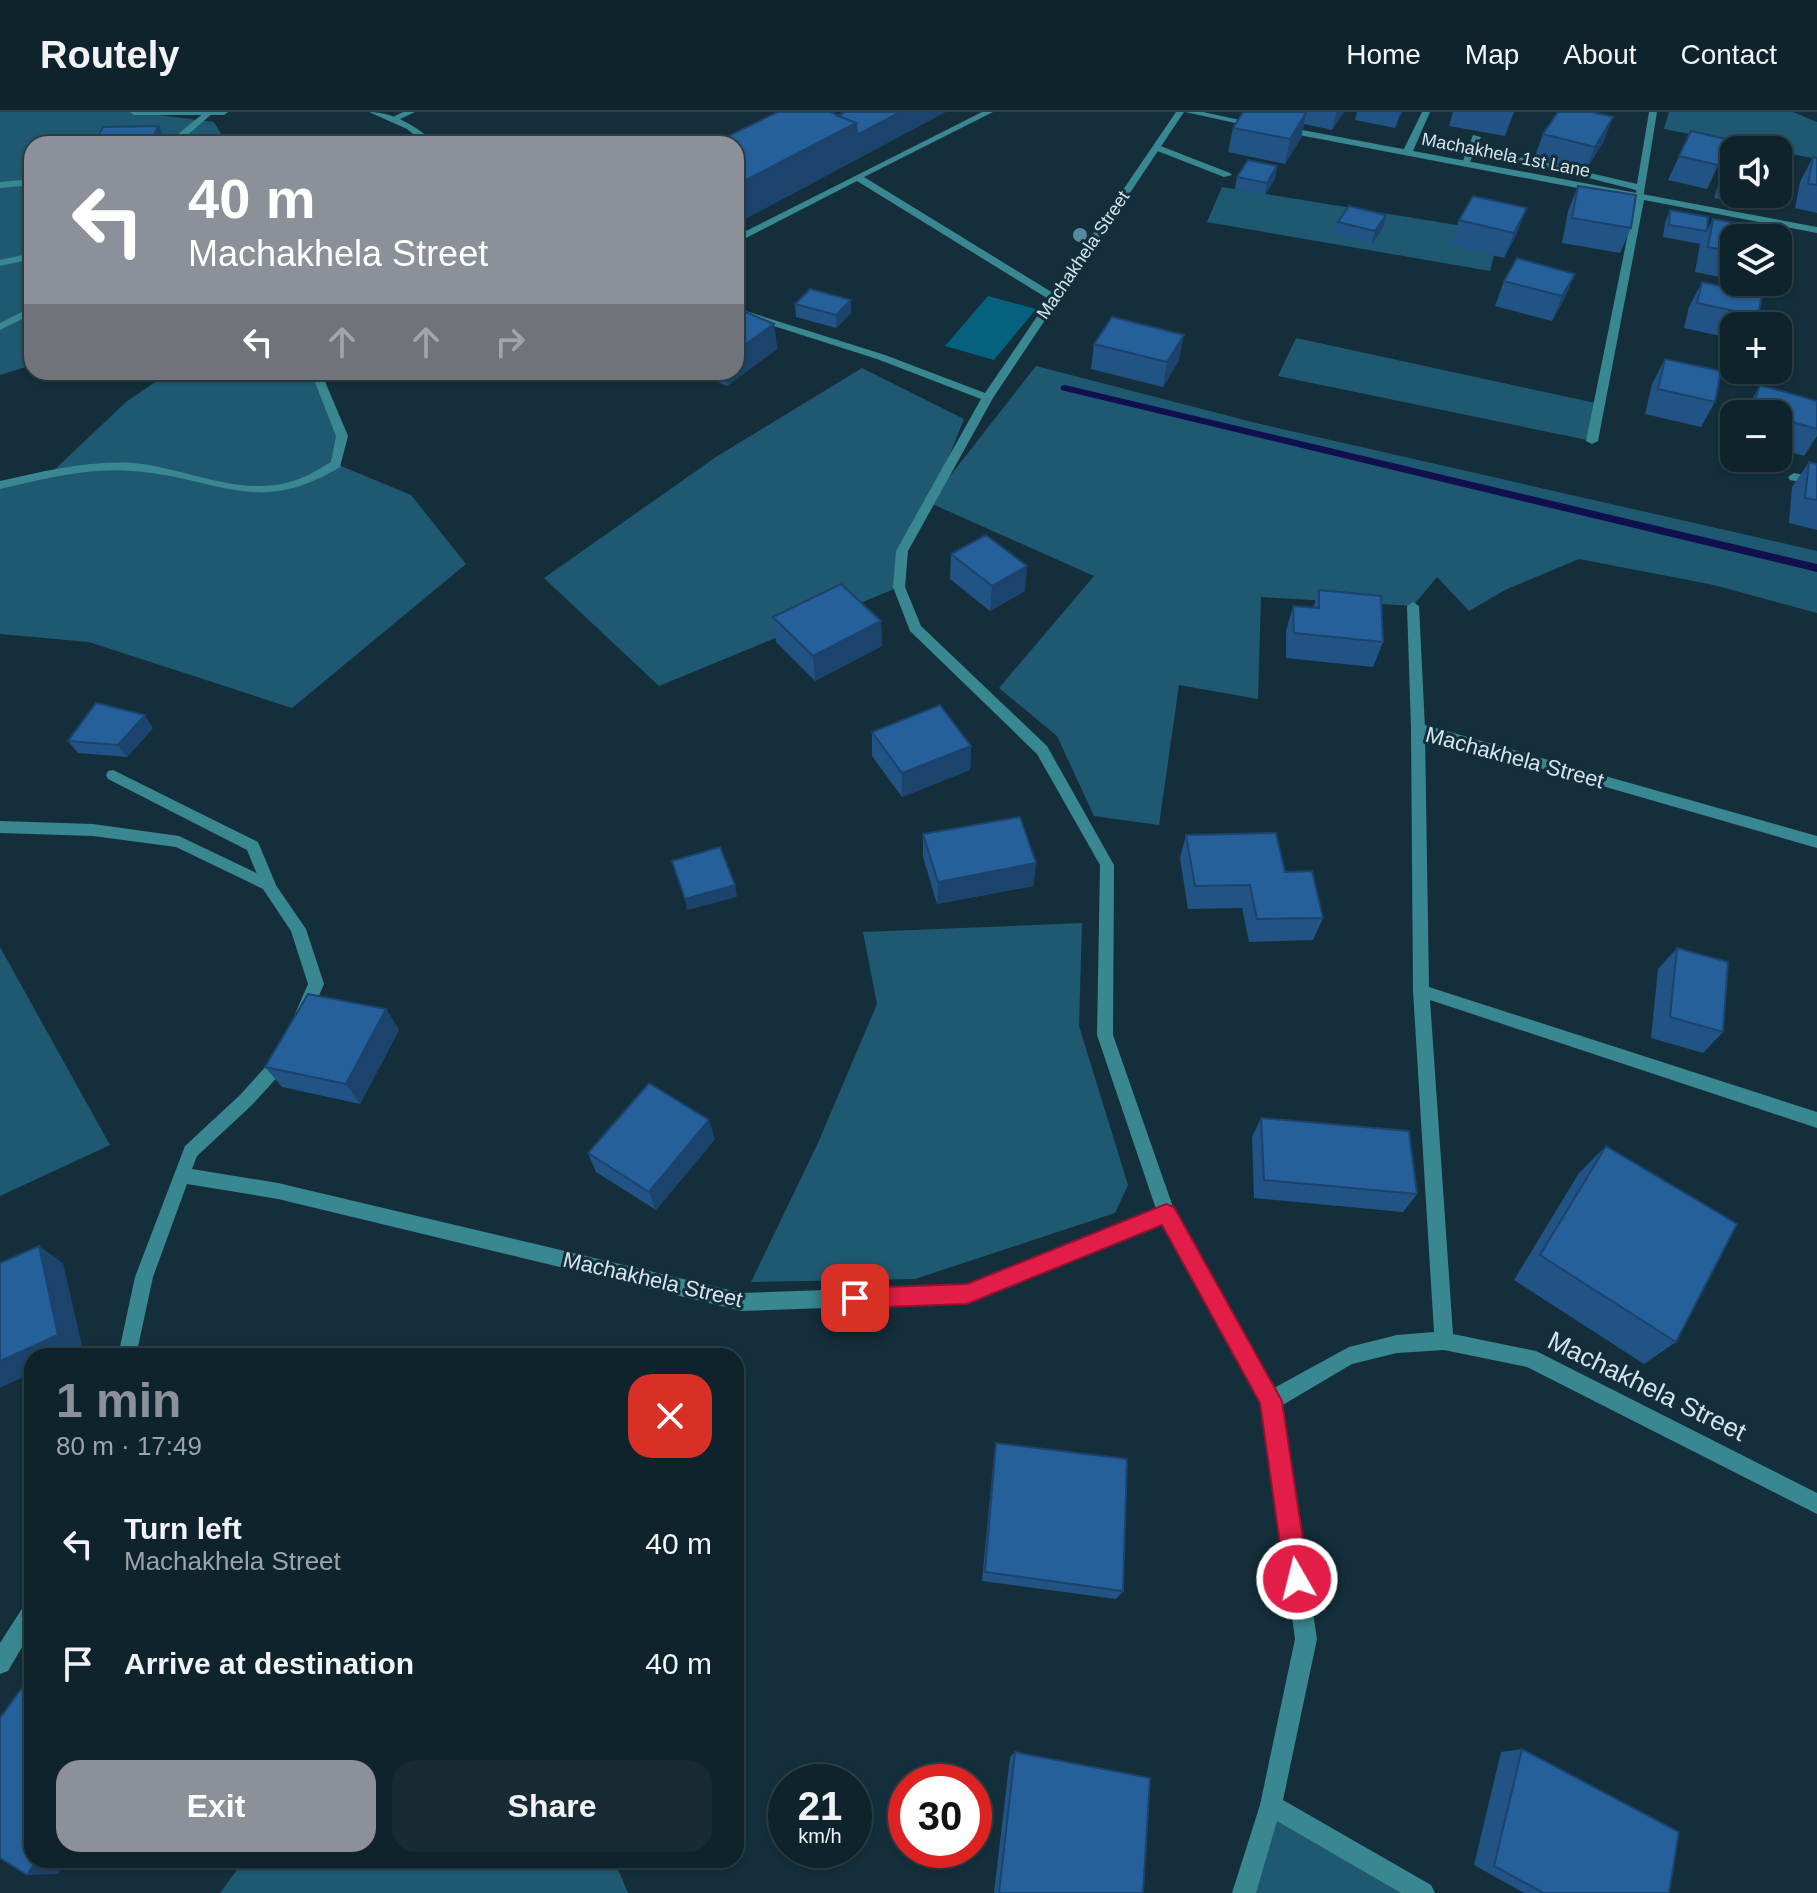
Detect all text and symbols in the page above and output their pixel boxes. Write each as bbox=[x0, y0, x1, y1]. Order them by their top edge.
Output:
text: Routely bbox=[40, 34, 179, 76]
text: Home bbox=[1346, 39, 1421, 70]
text: Map bbox=[1465, 39, 1519, 70]
text: About bbox=[1563, 39, 1637, 70]
text: Contact bbox=[1681, 39, 1777, 70]
street label: Machakhela 1st Lane bbox=[1420, 129, 1592, 181]
map controls bbox=[1720, 136, 1792, 472]
button: sound bbox=[1720, 136, 1792, 208]
text: 40 m bbox=[188, 167, 316, 230]
icon: left bbox=[56, 168, 160, 272]
street label: Machakhela Street bbox=[1033, 187, 1133, 323]
button: layers bbox=[1720, 224, 1792, 296]
text: Machakhela Street bbox=[188, 233, 488, 274]
button: + bbox=[1720, 312, 1792, 384]
icon: left bbox=[236, 320, 280, 364]
icon: ahead bbox=[320, 320, 364, 364]
icon: ahead bbox=[404, 320, 448, 364]
icon: right bbox=[488, 320, 532, 364]
button: − bbox=[1720, 400, 1792, 472]
street label: Machakhela Street bbox=[1423, 722, 1607, 793]
street label: Machakhela Street bbox=[561, 1247, 745, 1312]
pin bbox=[821, 1264, 889, 1332]
icon: arrive bbox=[833, 1276, 877, 1320]
street label: Machakhela Street bbox=[1543, 1325, 1752, 1447]
text: 1 min bbox=[56, 1374, 181, 1427]
button: close bbox=[628, 1374, 712, 1458]
text: 80 m · 17:49 bbox=[56, 1431, 202, 1461]
text: Turn left bbox=[124, 1512, 242, 1545]
icon: left bbox=[56, 1522, 100, 1566]
text: 40 m bbox=[645, 1527, 712, 1560]
position arrow bbox=[1255, 1537, 1339, 1621]
text: Machakhela Street bbox=[124, 1546, 341, 1576]
icon: arrive bbox=[56, 1642, 100, 1686]
text: Arrive at destination bbox=[124, 1647, 414, 1680]
text: 40 m bbox=[645, 1647, 712, 1680]
button: Exit bbox=[56, 1760, 376, 1852]
button: Share bbox=[392, 1760, 712, 1852]
speed limit sign: 30 bbox=[888, 1764, 992, 1868]
text: 21 bbox=[798, 1784, 842, 1828]
text: km/h bbox=[798, 1825, 842, 1847]

